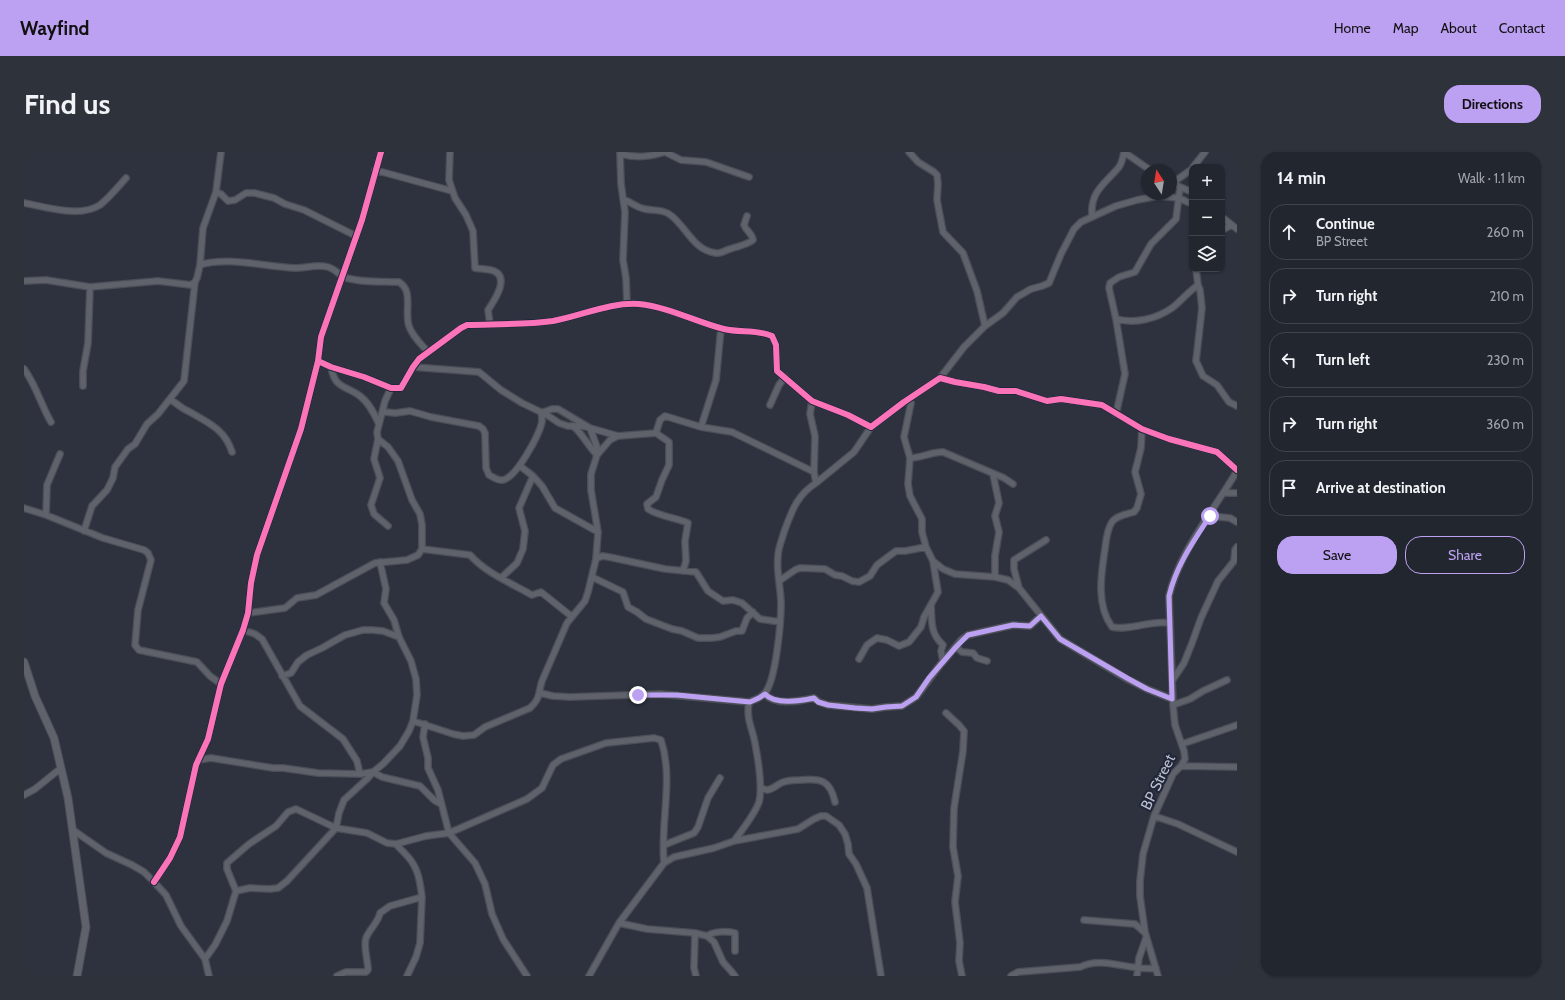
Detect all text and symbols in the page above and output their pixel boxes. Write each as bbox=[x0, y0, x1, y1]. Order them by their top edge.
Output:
text: Wayfind bbox=[20, 17, 89, 40]
text: Home bbox=[1334, 19, 1371, 37]
text: Map bbox=[1393, 19, 1418, 37]
text: About bbox=[1440, 19, 1477, 37]
text: Contact bbox=[1499, 19, 1545, 37]
button: Directions bbox=[1444, 85, 1541, 123]
text: Find us bbox=[24, 87, 110, 121]
north arrow bbox=[1141, 164, 1177, 200]
map controls bbox=[1189, 164, 1225, 272]
button: + bbox=[1189, 164, 1225, 200]
text: 14 min bbox=[1277, 168, 1326, 188]
text: Walk · 1.1 km bbox=[1458, 170, 1525, 186]
button: − bbox=[1189, 200, 1225, 236]
text: Continue bbox=[1316, 215, 1375, 233]
icon: ahead bbox=[1278, 221, 1300, 243]
text: 260 m bbox=[1486, 224, 1524, 240]
text: BP Street bbox=[1316, 233, 1368, 249]
button: layers bbox=[1189, 236, 1225, 272]
icon: right bbox=[1278, 285, 1300, 307]
text: Turn right bbox=[1316, 287, 1377, 305]
text: 210 m bbox=[1490, 288, 1524, 304]
icon: left bbox=[1278, 349, 1300, 371]
text: Turn left bbox=[1316, 351, 1370, 369]
text: 230 m bbox=[1487, 352, 1524, 368]
icon: right bbox=[1278, 413, 1300, 435]
text: Turn right bbox=[1316, 415, 1377, 433]
text: 360 m bbox=[1486, 416, 1524, 432]
icon: arrive bbox=[1278, 477, 1300, 499]
text: Arrive at destination bbox=[1316, 479, 1446, 497]
route start bbox=[1201, 507, 1219, 525]
button: Save bbox=[1277, 536, 1397, 574]
button: Share bbox=[1405, 536, 1525, 574]
route end bbox=[629, 686, 647, 704]
street label: BP Street bbox=[1137, 751, 1179, 813]

